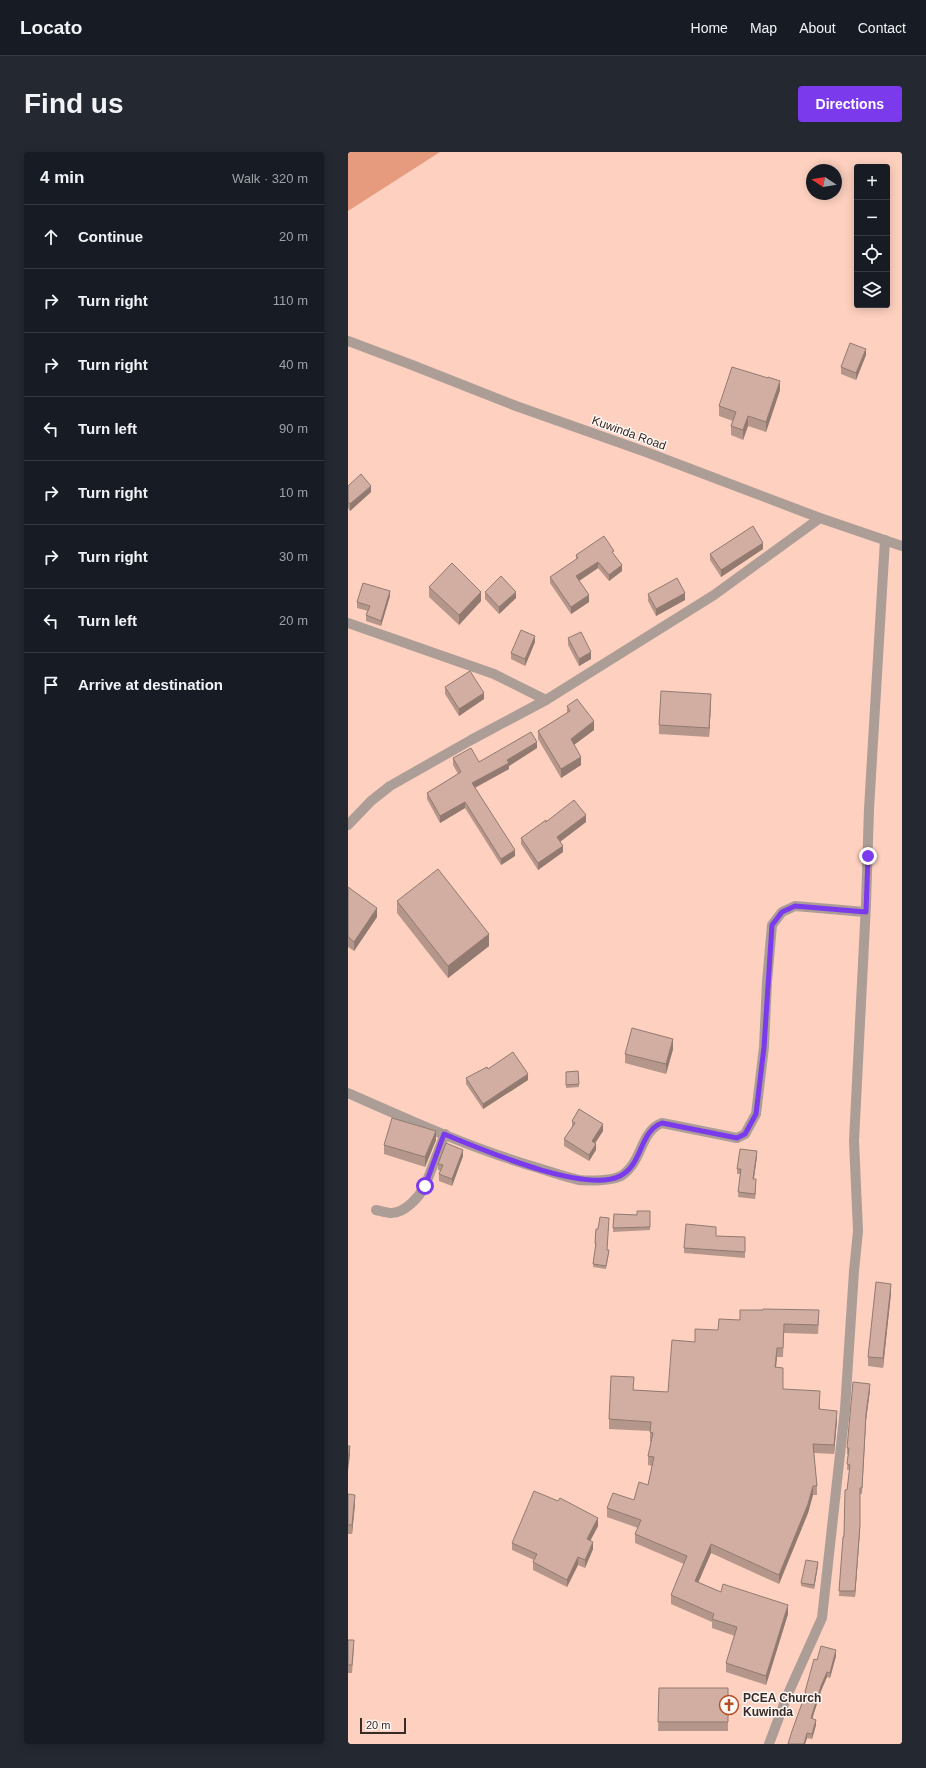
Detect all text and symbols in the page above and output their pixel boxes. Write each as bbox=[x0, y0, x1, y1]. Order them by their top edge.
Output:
text: Locato bbox=[20, 17, 82, 38]
text: Home bbox=[691, 20, 728, 36]
text: Map bbox=[750, 20, 777, 36]
text: About bbox=[799, 20, 836, 36]
text: Contact bbox=[858, 20, 906, 36]
button: Directions bbox=[798, 86, 902, 122]
text: Find us bbox=[24, 88, 124, 119]
north arrow bbox=[806, 164, 842, 200]
map controls bbox=[854, 164, 890, 308]
button: + bbox=[854, 164, 890, 200]
text: 4 min bbox=[40, 168, 84, 187]
text: Walk · 320 m bbox=[232, 171, 308, 186]
button: − bbox=[854, 200, 890, 236]
icon: ahead bbox=[40, 226, 62, 248]
text: Continue bbox=[78, 228, 143, 245]
text: 20 m bbox=[279, 229, 308, 244]
button: locate bbox=[854, 236, 890, 272]
button: layers bbox=[854, 272, 890, 308]
icon: right bbox=[40, 290, 62, 312]
text: Turn right bbox=[78, 292, 148, 309]
text: 110 m bbox=[273, 293, 308, 308]
icon: right bbox=[40, 354, 62, 376]
text: Turn right bbox=[78, 356, 148, 373]
text: 40 m bbox=[279, 357, 308, 372]
street label: Kuwinda Road bbox=[590, 413, 668, 453]
icon: left bbox=[40, 418, 62, 440]
text: Turn left bbox=[78, 420, 137, 437]
text: 90 m bbox=[279, 421, 308, 436]
icon: right bbox=[40, 482, 62, 504]
text: Turn right bbox=[78, 484, 148, 501]
text: 10 m bbox=[279, 485, 308, 500]
icon: right bbox=[40, 546, 62, 568]
text: Turn right bbox=[78, 548, 148, 565]
text: 30 m bbox=[279, 549, 308, 564]
icon: left bbox=[40, 610, 62, 632]
text: Turn left bbox=[78, 612, 137, 629]
text: 20 m bbox=[279, 613, 308, 628]
icon: arrive bbox=[40, 674, 62, 696]
text: Arrive at destination bbox=[78, 676, 223, 693]
route end bbox=[859, 847, 877, 865]
route start bbox=[416, 1177, 434, 1195]
place label: PCEA Church Kuwinda bbox=[743, 1691, 821, 1719]
church icon: PCEA Church Kuwinda bbox=[718, 1694, 740, 1716]
scale bar bbox=[360, 1716, 406, 1735]
text: 20 m bbox=[366, 1719, 390, 1731]

